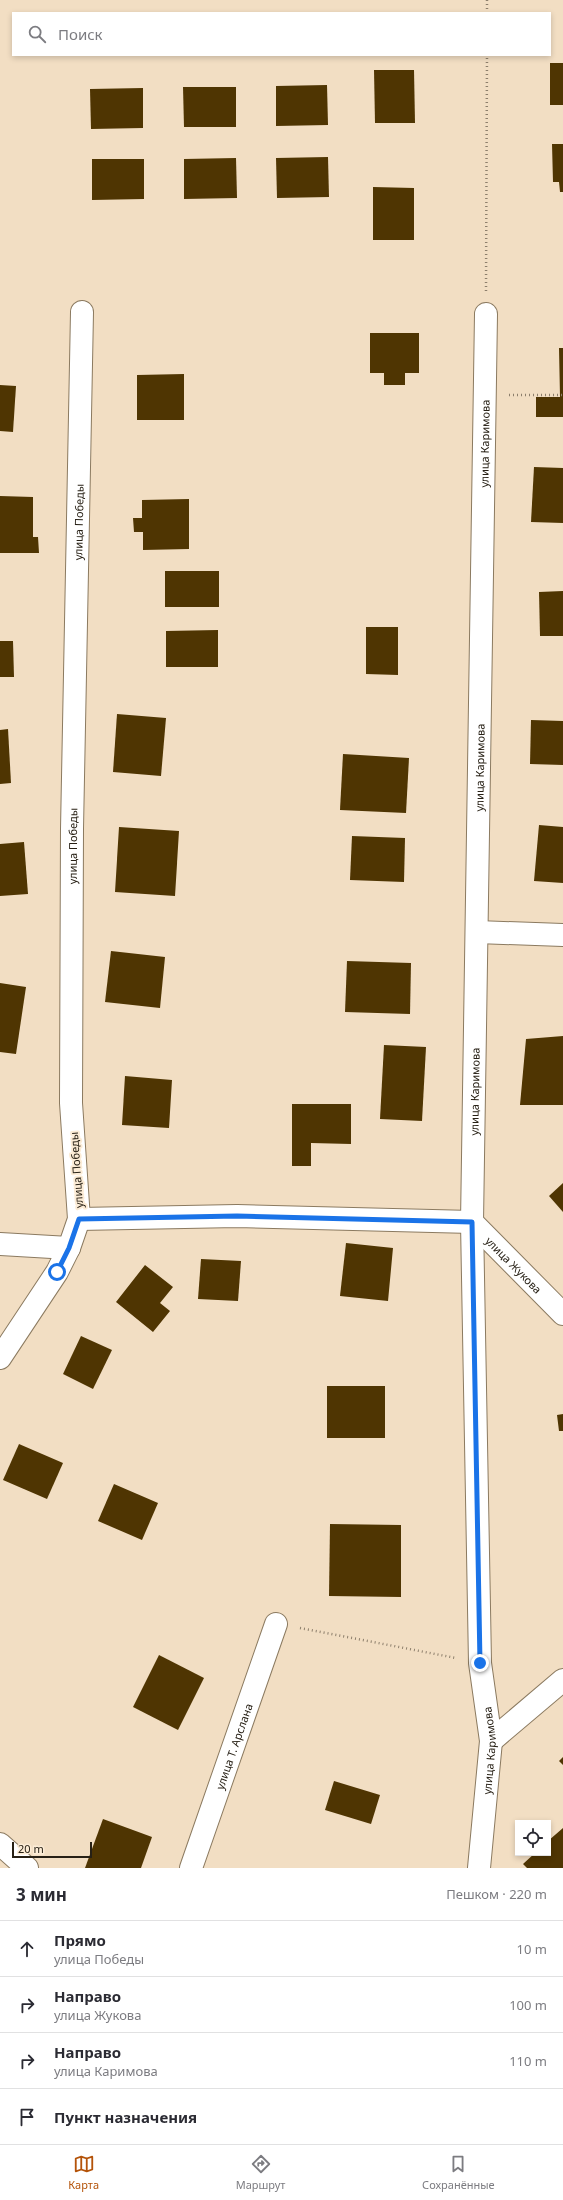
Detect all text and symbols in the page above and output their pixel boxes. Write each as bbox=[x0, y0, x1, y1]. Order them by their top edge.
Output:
search box bbox=[12, 12, 551, 56]
icon: search bbox=[26, 23, 48, 45]
text: Поиск bbox=[58, 24, 103, 44]
street label: улица Каримова bbox=[476, 399, 492, 488]
street label: улица Победы bbox=[70, 484, 86, 560]
street label: улица Каримова bbox=[471, 723, 487, 812]
street label: улица Победы bbox=[64, 808, 80, 884]
street label: улица Каримова bbox=[466, 1047, 482, 1135]
street label: улица Победы bbox=[66, 1131, 86, 1209]
street label: улица Жукова bbox=[483, 1233, 546, 1296]
route start bbox=[48, 1263, 66, 1281]
route end bbox=[471, 1654, 489, 1672]
street label: улица Т. Арслана bbox=[212, 1701, 255, 1791]
street label: улица Каримова bbox=[478, 1706, 499, 1795]
map controls bbox=[515, 1820, 551, 1856]
button: locate bbox=[515, 1820, 551, 1856]
scale bar bbox=[12, 1840, 92, 1859]
text: 20 m bbox=[18, 1841, 44, 1856]
text: 3 мин bbox=[16, 1883, 67, 1906]
text: Пешком · 220 m bbox=[446, 1885, 547, 1903]
text: Прямо bbox=[54, 1930, 106, 1950]
icon: ahead bbox=[16, 1938, 38, 1960]
text: 10 m bbox=[517, 1940, 547, 1958]
text: улица Победы bbox=[54, 1950, 144, 1968]
text: Направо bbox=[54, 1986, 121, 2006]
icon: right bbox=[16, 1994, 38, 2016]
text: 100 m bbox=[509, 1996, 547, 2014]
text: улица Жукова bbox=[54, 2006, 141, 2024]
text: Направо bbox=[54, 2042, 121, 2062]
icon: right bbox=[16, 2050, 38, 2072]
text: 110 m bbox=[509, 2052, 547, 2070]
text: улица Каримова bbox=[54, 2062, 158, 2080]
icon: arrive bbox=[16, 2106, 38, 2128]
text: Пункт назначения bbox=[54, 2107, 197, 2127]
tab: Карта bbox=[68, 2153, 99, 2192]
tab: Маршрут bbox=[236, 2153, 285, 2192]
tab: Сохранённые bbox=[422, 2153, 495, 2192]

